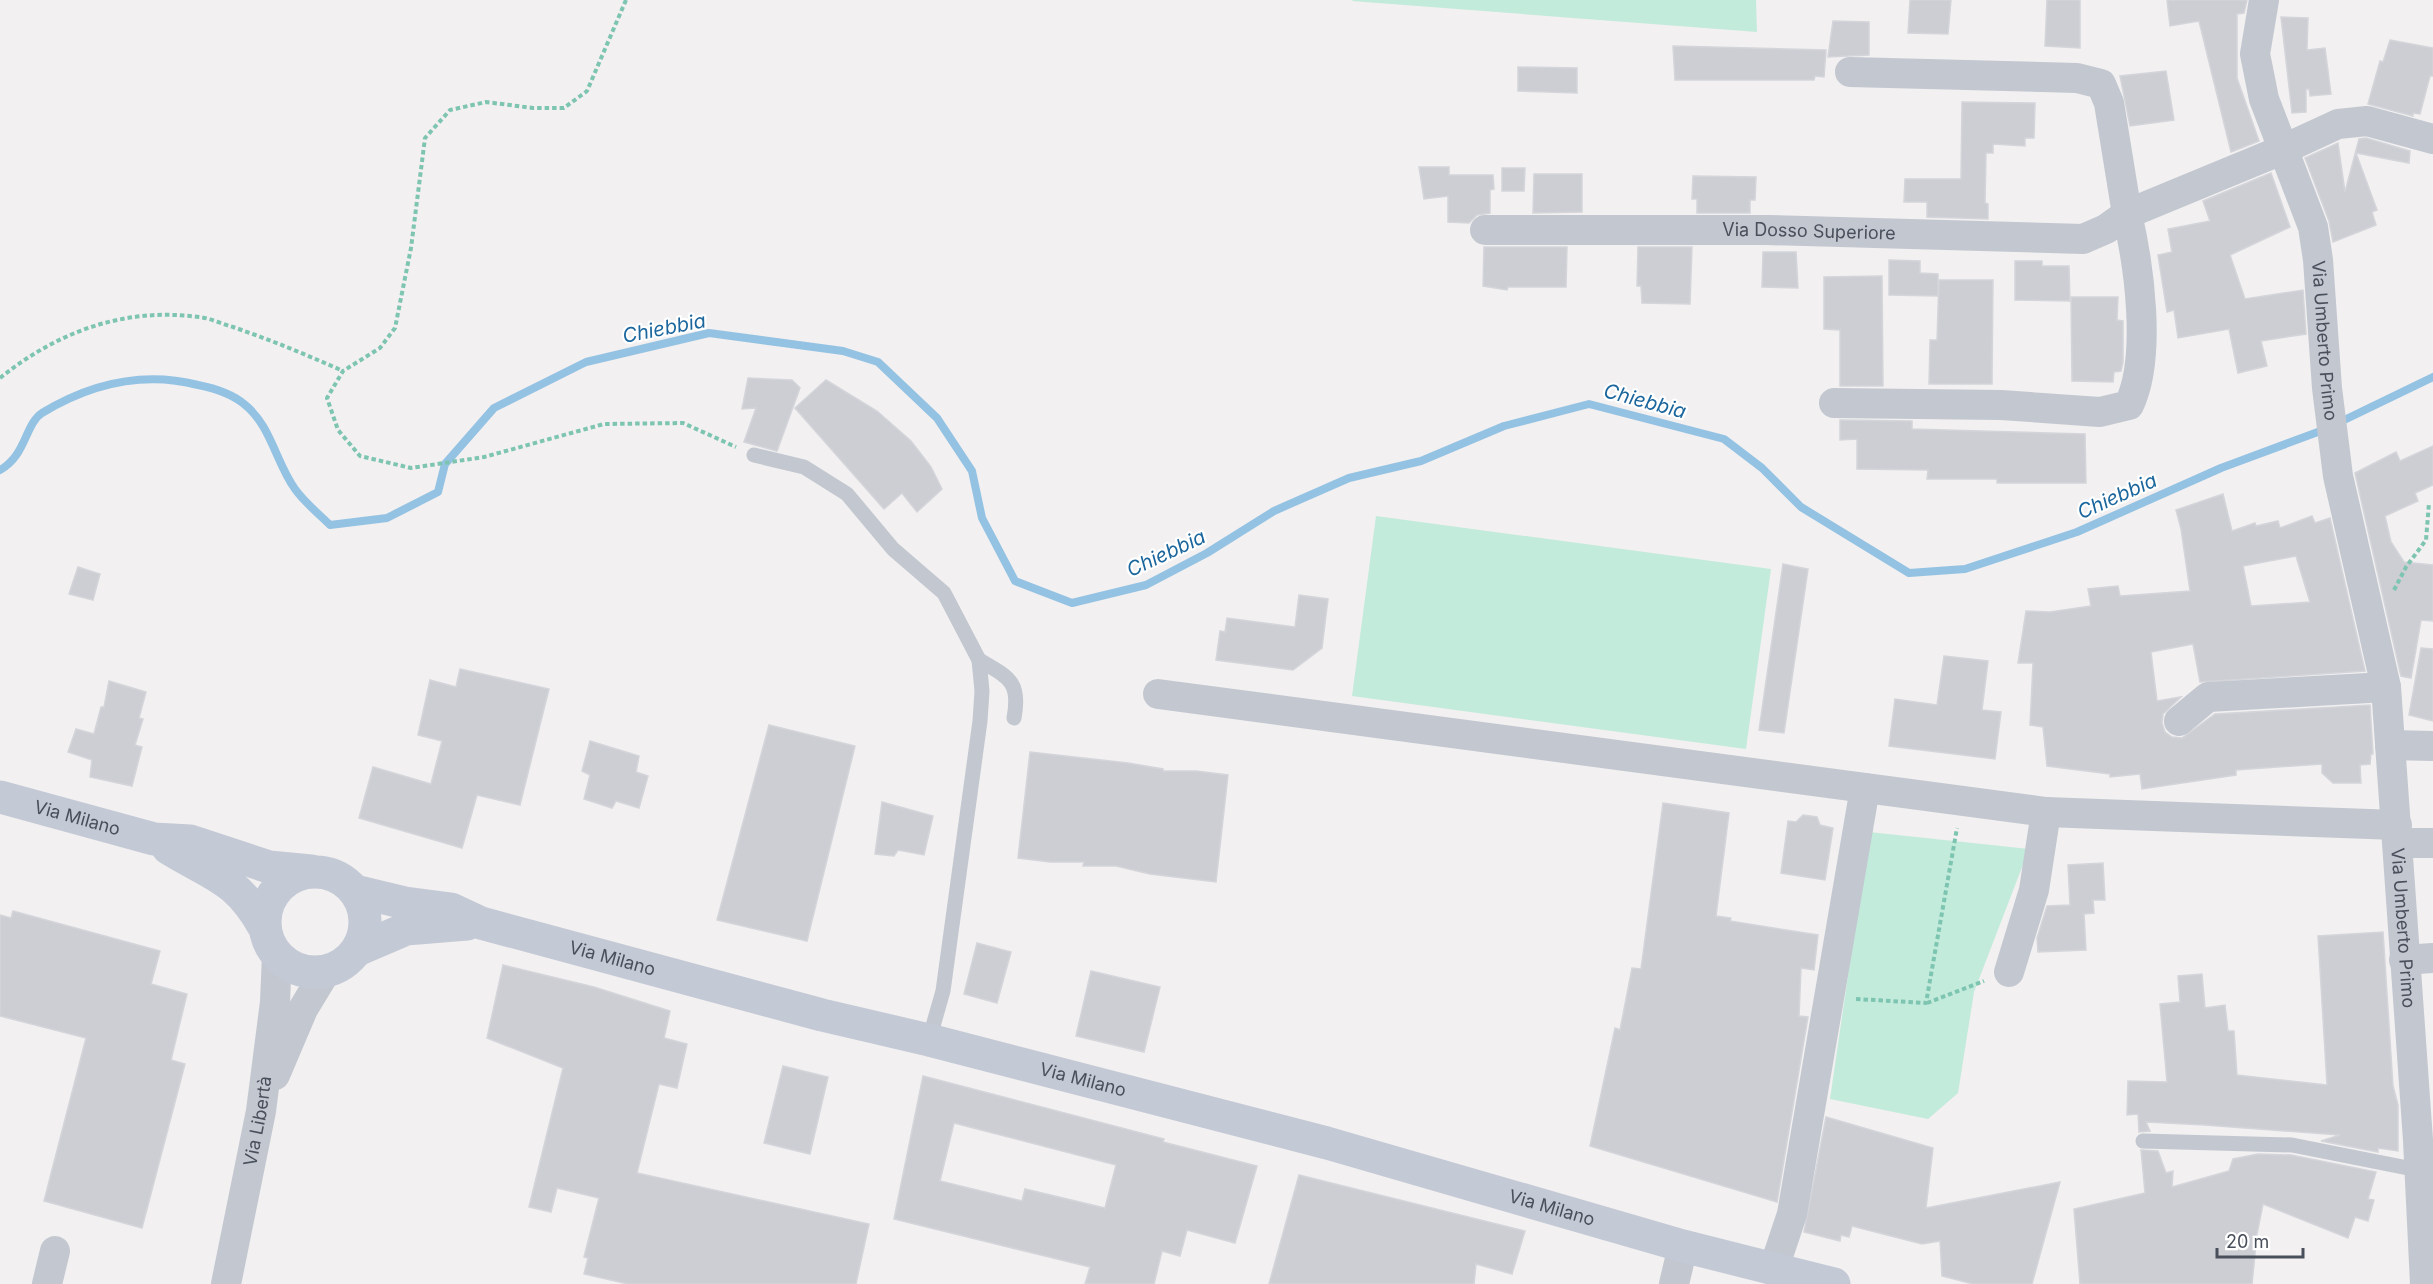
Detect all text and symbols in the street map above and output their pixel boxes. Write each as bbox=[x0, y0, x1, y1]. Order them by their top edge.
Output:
street label: Via Dosso Superiore bbox=[1722, 219, 1896, 244]
street label: Via Umberto Primo bbox=[2308, 260, 2342, 422]
water label: Chiebbia bbox=[620, 308, 708, 348]
water label: Chiebbia bbox=[1601, 378, 1689, 424]
water label: Chiebbia bbox=[2074, 468, 2160, 524]
water label: Chiebbia bbox=[1123, 524, 1209, 582]
street label: Via Milano bbox=[32, 796, 123, 839]
street label: Via Umberto Primo bbox=[2387, 847, 2420, 1009]
street label: Via Milano bbox=[567, 936, 658, 980]
street label: Via Milano bbox=[1038, 1058, 1129, 1101]
street label: Via Libertà bbox=[239, 1075, 275, 1168]
street label: Via Milano bbox=[1506, 1185, 1597, 1230]
scale bar bbox=[2217, 1221, 2302, 1259]
text: 20 m bbox=[2226, 1231, 2269, 1252]

